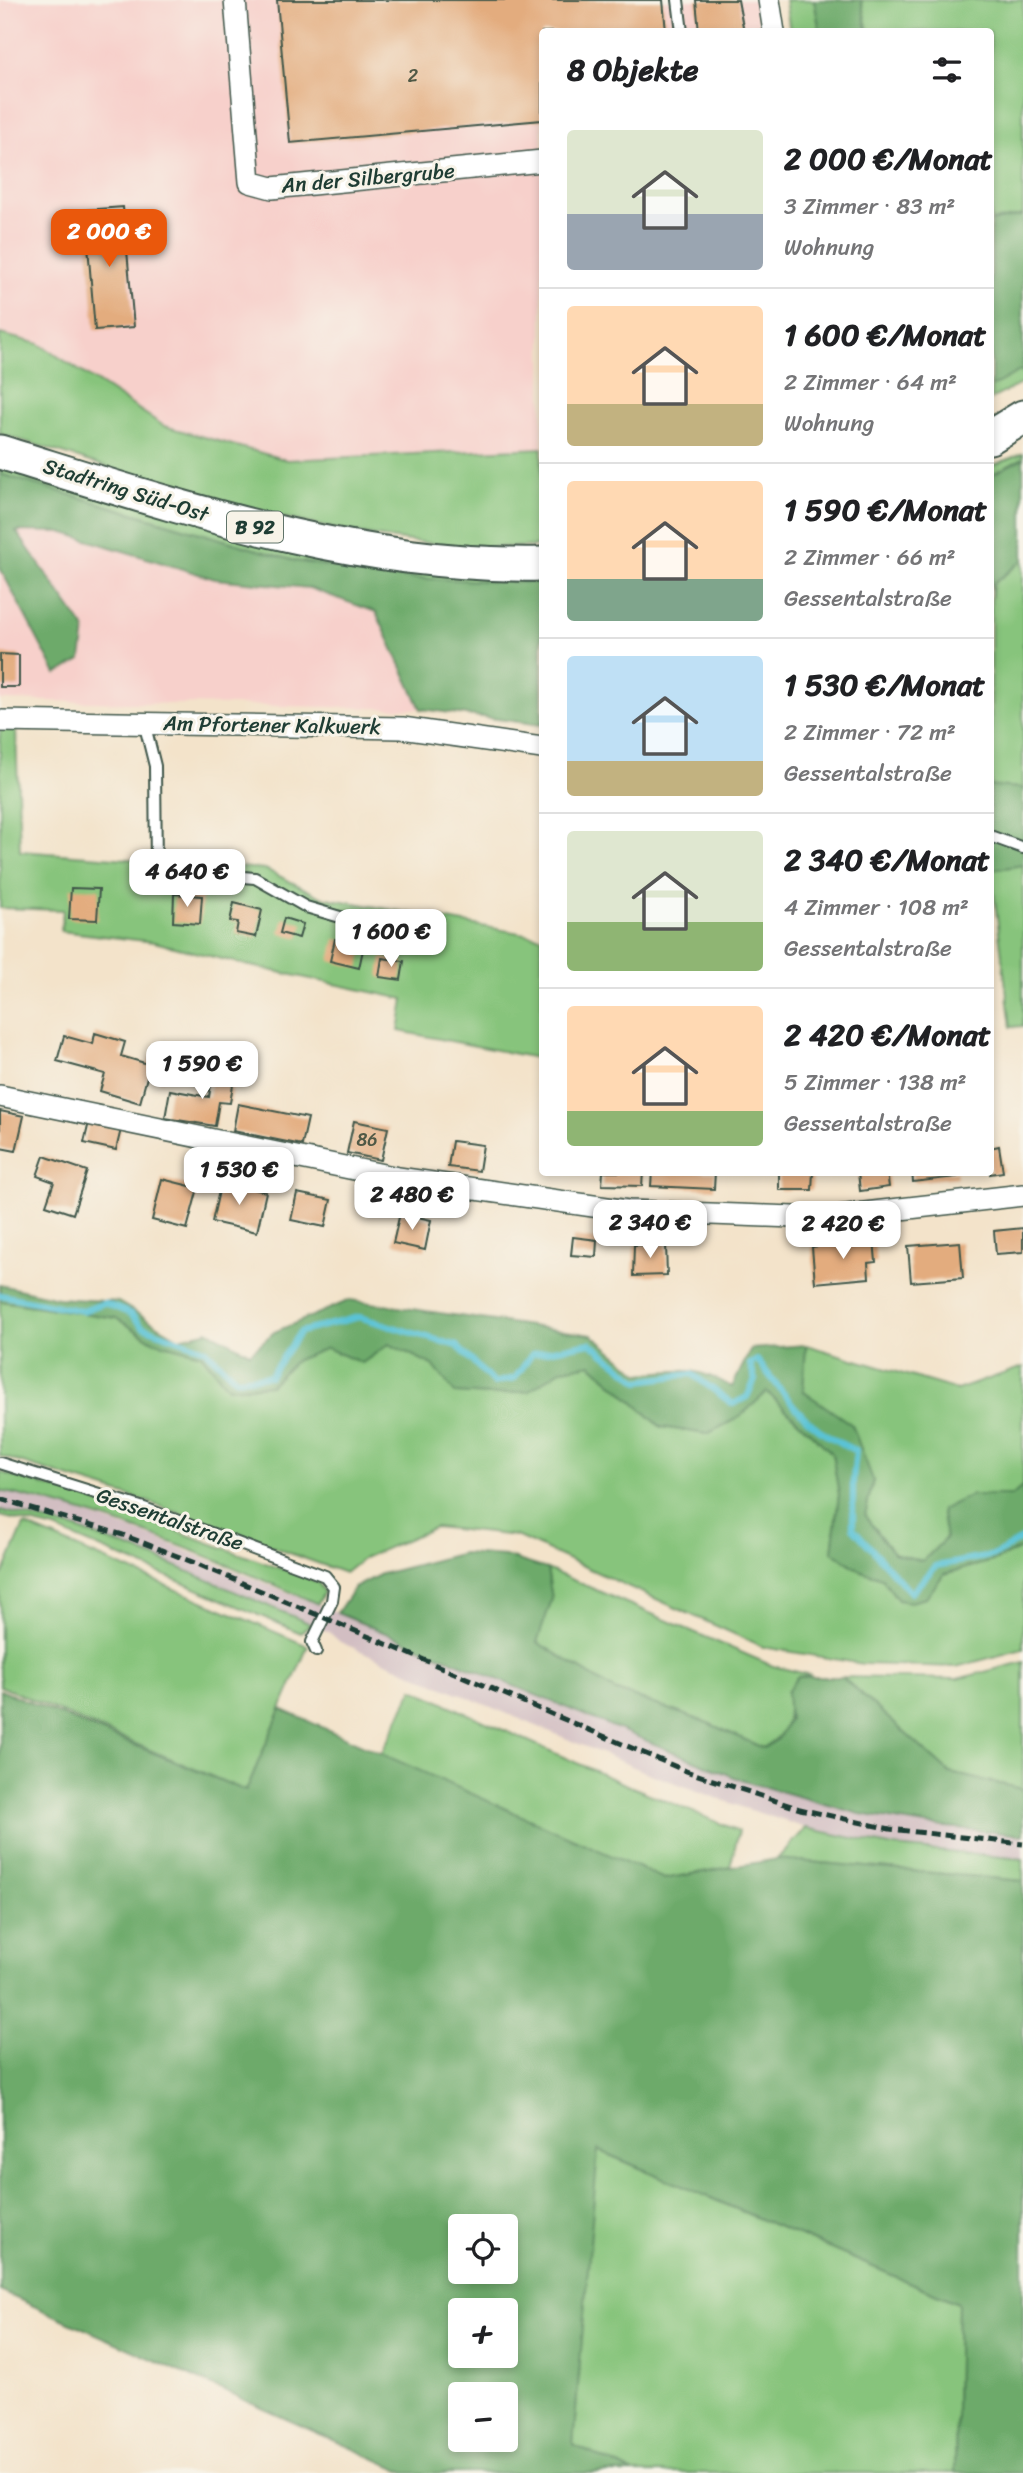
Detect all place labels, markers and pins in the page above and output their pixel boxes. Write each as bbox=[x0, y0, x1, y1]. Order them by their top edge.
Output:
pin: 2 000 € bbox=[44, 210, 174, 269]
pin: 4 640 € bbox=[122, 850, 252, 909]
pin: 1 600 € bbox=[326, 909, 456, 969]
pin: 1 590 € bbox=[137, 1042, 267, 1101]
pin: 1 530 € bbox=[174, 1148, 304, 1207]
pin: 2 480 € bbox=[347, 1172, 477, 1232]
pin: 2 340 € bbox=[585, 1200, 715, 1260]
pin: 2 420 € bbox=[778, 1202, 908, 1261]

